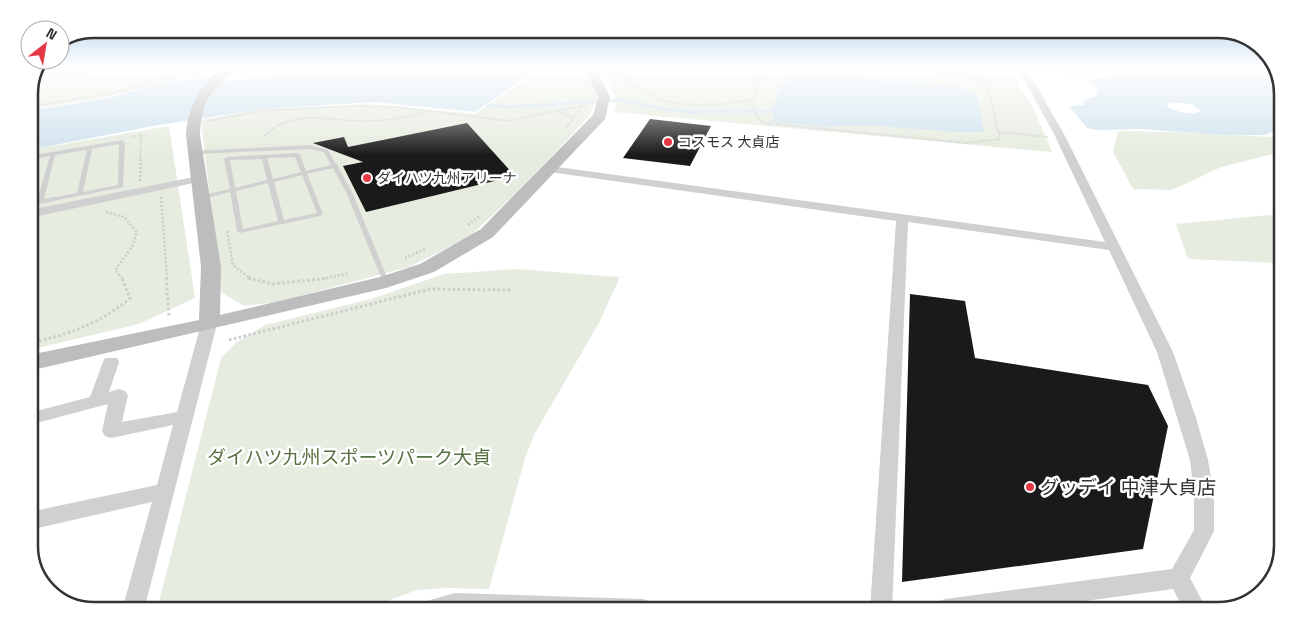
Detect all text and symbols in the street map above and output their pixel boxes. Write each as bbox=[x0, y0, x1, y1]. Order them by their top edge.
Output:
north arrow bbox=[20, 20, 70, 70]
text: N bbox=[43, 24, 60, 44]
place label: コスモス 大貞店 bbox=[678, 133, 780, 151]
marker: コスモス 大貞店 bbox=[662, 136, 674, 148]
place label: ダイハツ九州アリーナ bbox=[377, 169, 517, 187]
marker: ダイハツ九州アリーナ bbox=[361, 172, 373, 184]
park label: ダイハツ九州スポーツパーク大貞 bbox=[207, 445, 491, 470]
place label: グッデイ 中津大貞店 bbox=[1040, 475, 1216, 500]
marker: グッデイ 中津大貞店 bbox=[1024, 481, 1036, 493]

